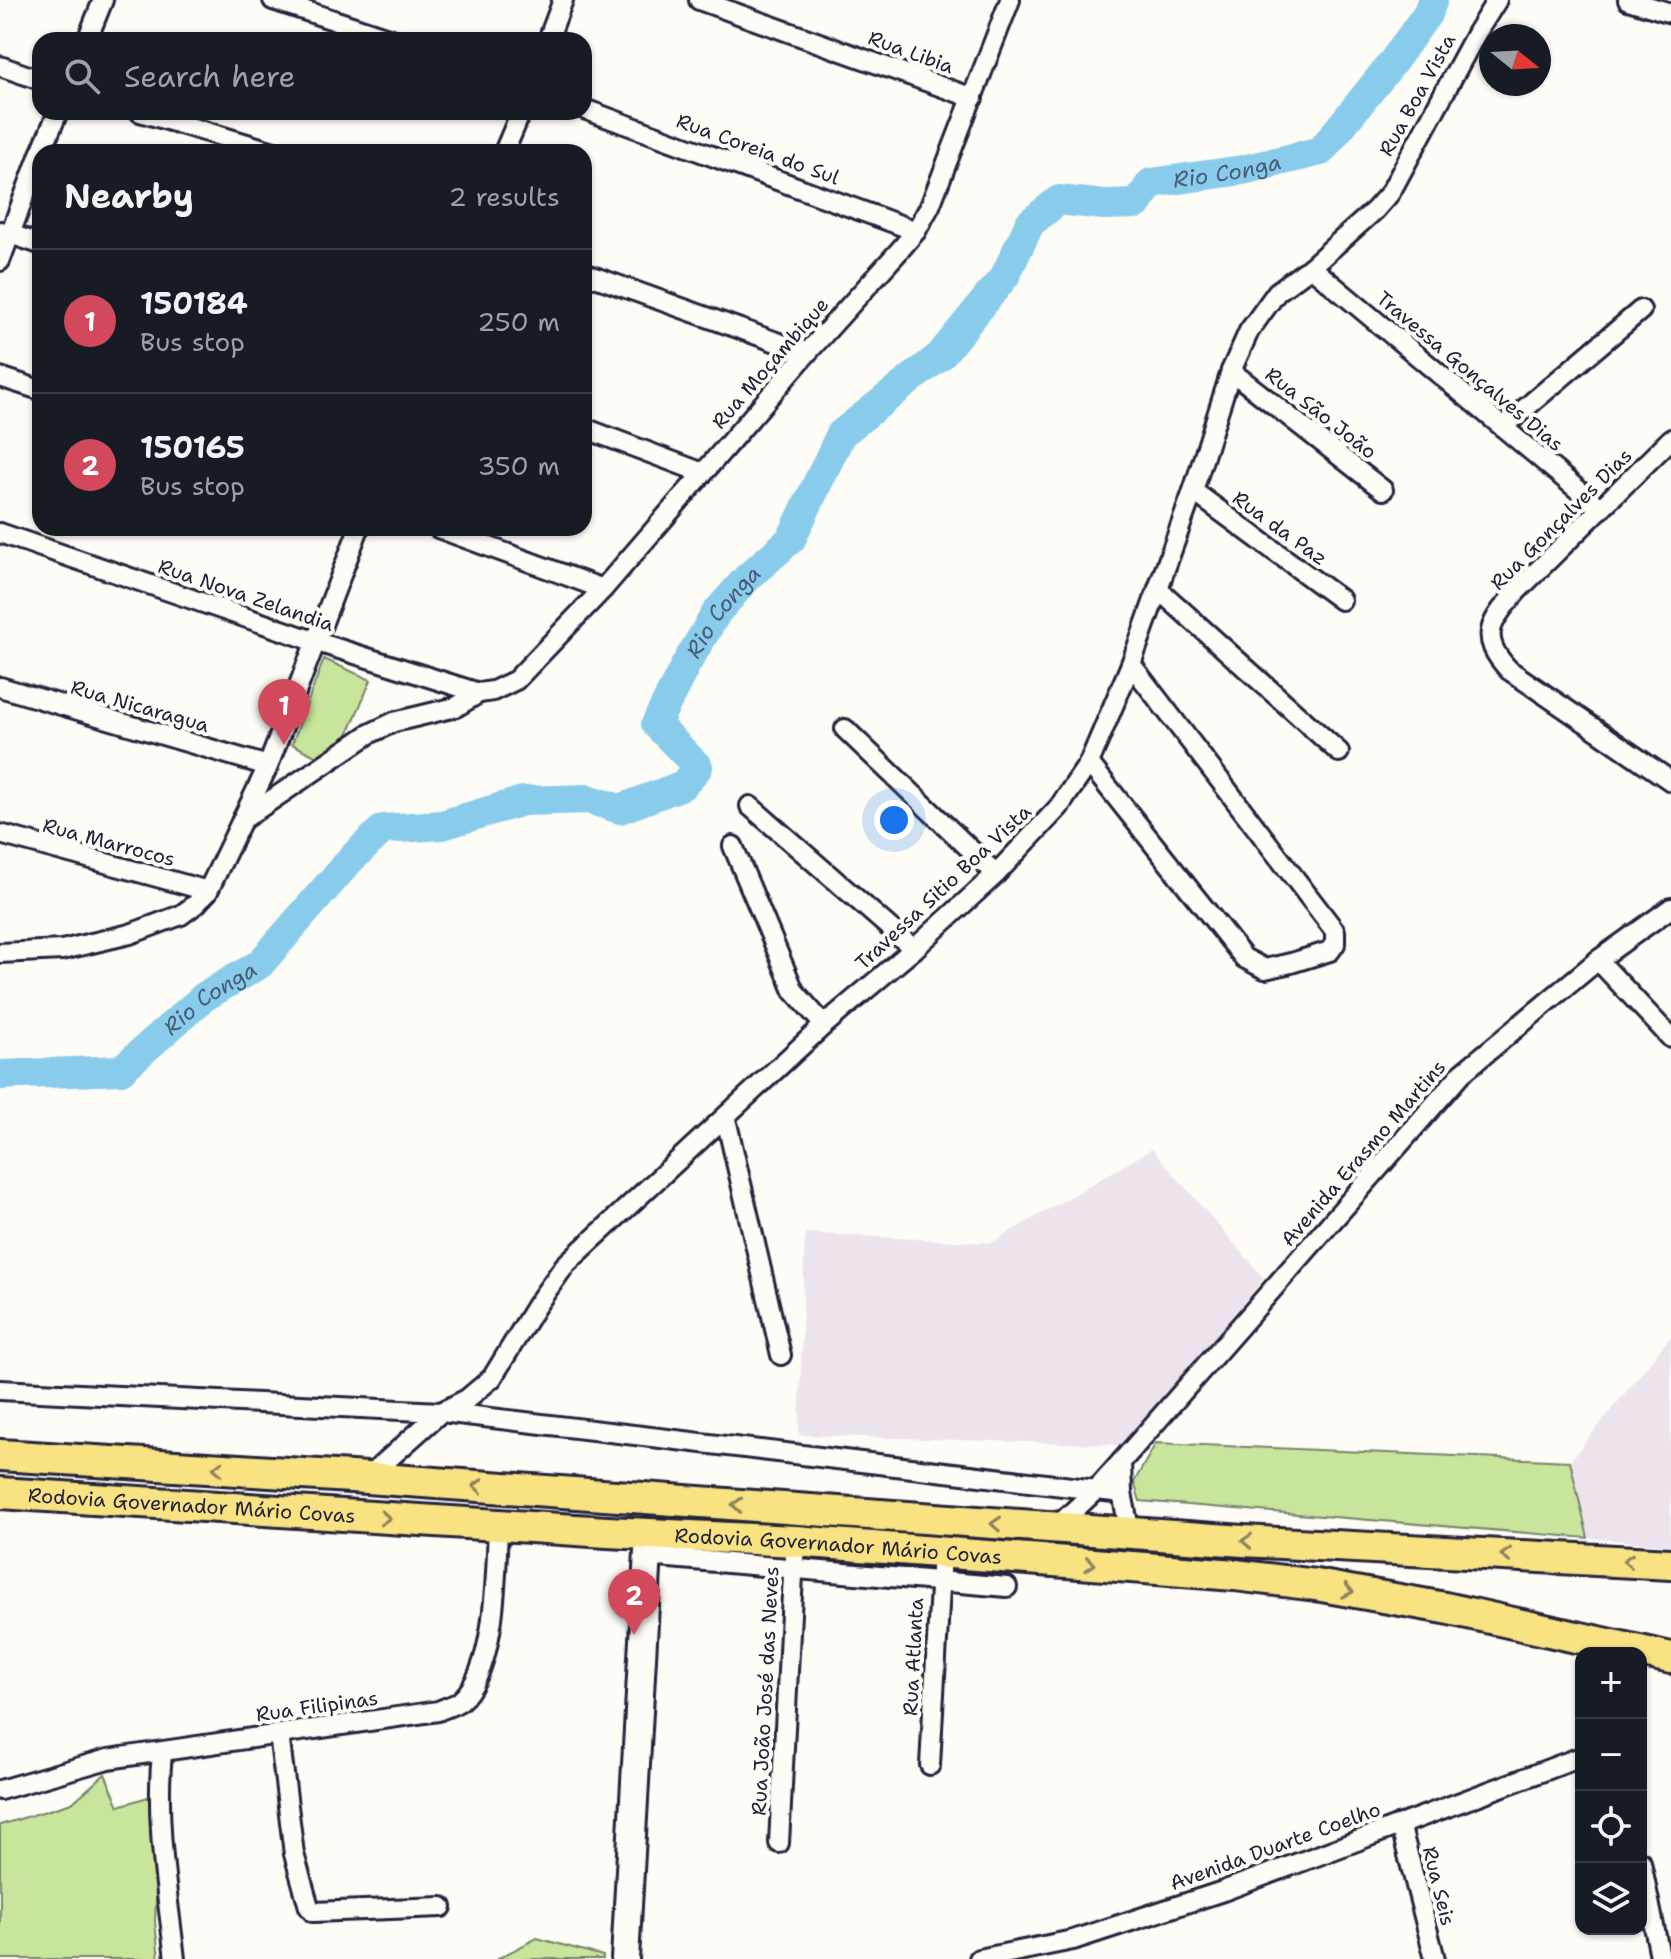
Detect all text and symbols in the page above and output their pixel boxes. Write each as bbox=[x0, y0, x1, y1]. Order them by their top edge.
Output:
north arrow bbox=[1479, 24, 1551, 96]
street label: Rua Libia bbox=[865, 25, 958, 80]
street label: Rua Boa Vista bbox=[1373, 29, 1462, 161]
search box bbox=[32, 32, 592, 120]
icon: search bbox=[60, 54, 104, 98]
text: Search here bbox=[124, 56, 295, 97]
street label: Rua Coreia do Sul bbox=[673, 107, 843, 191]
water label: Rio Conga bbox=[1171, 147, 1284, 195]
text: Nearby bbox=[64, 173, 194, 219]
text: 2 results bbox=[448, 179, 560, 214]
text: 150184 bbox=[140, 283, 248, 324]
street label: Travessa Gonçalves Dias bbox=[1371, 285, 1569, 457]
street label: Rua Moçambique bbox=[706, 292, 834, 434]
text: 1 bbox=[84, 304, 96, 339]
text: 250 m bbox=[477, 304, 560, 339]
text: Bus stop bbox=[140, 324, 245, 359]
street label: Rua São João bbox=[1260, 361, 1382, 465]
text: 150165 bbox=[140, 427, 245, 468]
street label: Rua Gonçalves Dias bbox=[1485, 443, 1637, 595]
text: 2 bbox=[81, 448, 99, 483]
text: 350 m bbox=[477, 448, 560, 483]
text: Bus stop bbox=[140, 468, 245, 503]
street label: Rua da Paz bbox=[1227, 485, 1333, 571]
street label: Rua Nova Zelandia bbox=[155, 553, 338, 637]
water label: Rio Conga bbox=[679, 559, 767, 663]
street label: Rua Nicaragua bbox=[68, 674, 213, 738]
pin: 1 bbox=[258, 679, 310, 745]
street label: Travessa Sitio Boa Vista bbox=[850, 798, 1037, 975]
your location bbox=[874, 800, 914, 840]
street label: Rua Marrocos bbox=[40, 812, 178, 872]
water label: Rio Conga bbox=[157, 955, 262, 1041]
street label: Avenida Erasmo Martins bbox=[1275, 1054, 1451, 1252]
one-way arrow bbox=[211, 1460, 224, 1477]
one-way arrow bbox=[471, 1478, 484, 1495]
street label: Rodovia Governador Mário Covas bbox=[27, 1482, 356, 1529]
one-way arrow bbox=[730, 1497, 743, 1514]
one-way arrow bbox=[379, 1510, 392, 1527]
one-way arrow bbox=[989, 1516, 1002, 1533]
street label: Rodovia Governador Mário Covas bbox=[674, 1522, 1003, 1570]
one-way arrow bbox=[1240, 1533, 1253, 1550]
one-way arrow bbox=[1499, 1547, 1512, 1564]
one-way arrow bbox=[1621, 1553, 1634, 1570]
one-way arrow bbox=[1084, 1555, 1097, 1572]
street label: Rua João José das Neves bbox=[745, 1566, 785, 1816]
pin: 2 bbox=[608, 1569, 660, 1635]
one-way arrow bbox=[1341, 1581, 1355, 1598]
street label: Rua Atlanta bbox=[897, 1597, 929, 1717]
map controls bbox=[1575, 1647, 1647, 1935]
button: + bbox=[1575, 1647, 1647, 1719]
street label: Rua Filipinas bbox=[254, 1685, 380, 1727]
button: − bbox=[1575, 1719, 1647, 1791]
button: locate bbox=[1575, 1791, 1647, 1863]
street label: Avenida Duarte Coelho bbox=[1166, 1796, 1384, 1896]
street label: Rua Seis bbox=[1417, 1844, 1461, 1928]
button: layers bbox=[1575, 1863, 1647, 1935]

